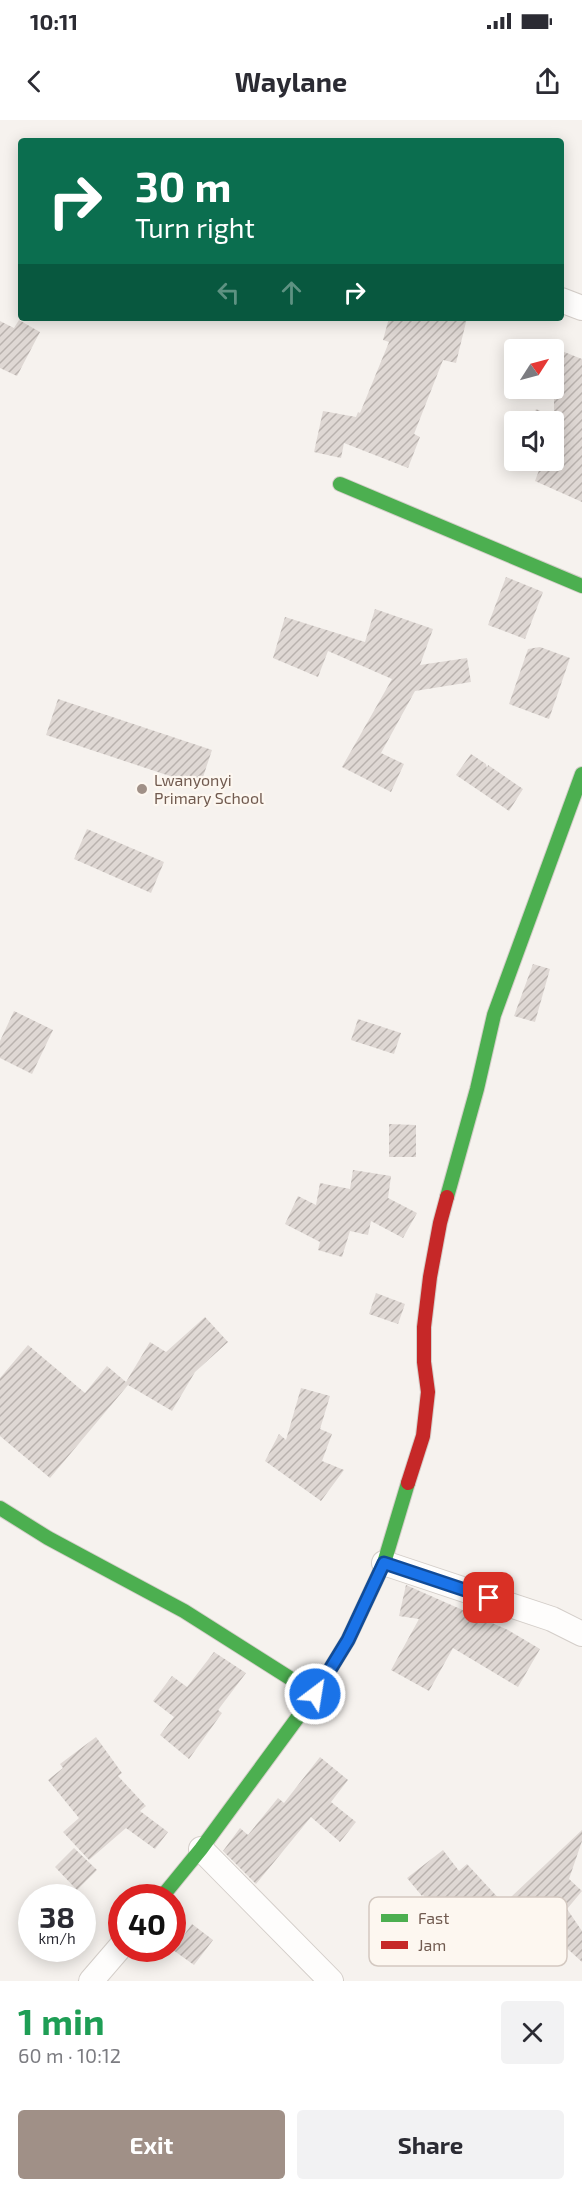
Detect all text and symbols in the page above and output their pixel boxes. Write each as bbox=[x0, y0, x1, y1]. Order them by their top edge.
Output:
text: 10:11 bbox=[30, 8, 78, 34]
icon: back bbox=[18, 65, 51, 98]
text: Waylane bbox=[235, 65, 347, 97]
icon: share bbox=[531, 65, 564, 98]
text: 30 m bbox=[135, 160, 231, 210]
icon: right bbox=[36, 162, 114, 240]
text: Turn right bbox=[135, 211, 255, 243]
icon: left bbox=[212, 276, 245, 309]
icon: ahead bbox=[275, 276, 308, 309]
icon: right bbox=[338, 276, 371, 309]
north arrow bbox=[504, 339, 564, 399]
map controls bbox=[504, 339, 564, 471]
button: sound bbox=[504, 411, 564, 471]
place label: Lwanyonyi Primary School bbox=[154, 770, 264, 807]
marker: Lwanyonyi Primary School bbox=[135, 782, 149, 796]
pin bbox=[463, 1572, 514, 1623]
icon: arrive bbox=[472, 1581, 505, 1614]
position arrow bbox=[283, 1662, 347, 1726]
speed limit sign: 40 bbox=[108, 1884, 186, 1962]
legend bbox=[369, 1897, 567, 1966]
text: 38 bbox=[39, 1898, 75, 1934]
text: Fast bbox=[418, 1908, 449, 1927]
text: km/h bbox=[38, 1929, 76, 1947]
text: Jam bbox=[418, 1935, 446, 1954]
text: 1 min bbox=[18, 1999, 105, 2042]
button: close bbox=[501, 2001, 564, 2064]
text: 60 m · 10:12 bbox=[18, 2043, 121, 2067]
button: Exit bbox=[18, 2110, 285, 2179]
button: Share bbox=[297, 2110, 564, 2179]

